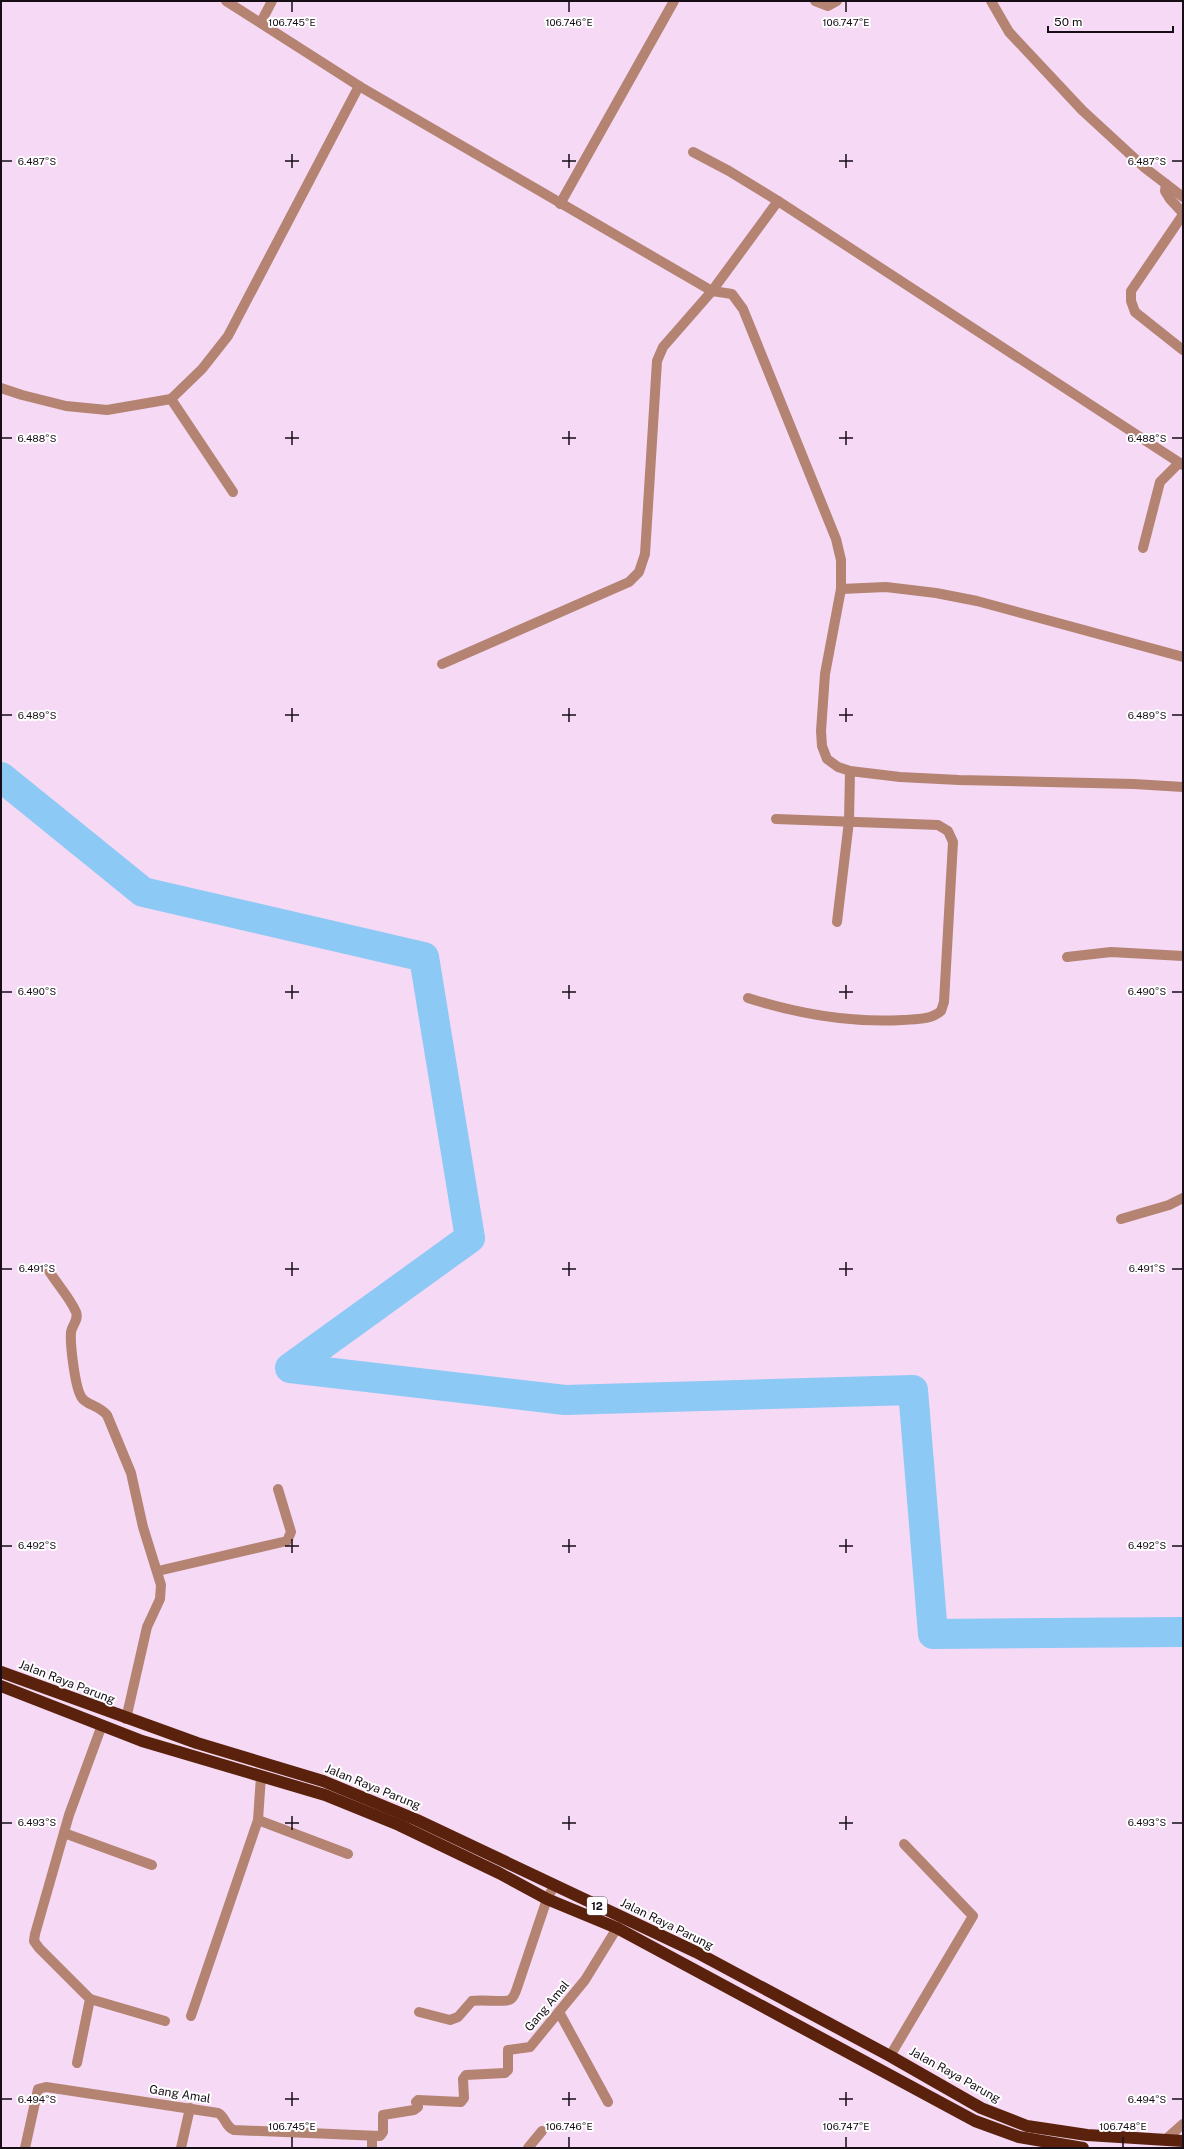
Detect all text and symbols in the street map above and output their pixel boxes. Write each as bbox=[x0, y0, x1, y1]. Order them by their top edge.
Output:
scale bar bbox=[1048, 8, 1173, 34]
text: 50 m bbox=[1054, 15, 1082, 29]
text: 106.745°E bbox=[268, 16, 316, 28]
text: 106.746°E bbox=[545, 16, 593, 28]
text: 106.747°E bbox=[823, 16, 869, 28]
text: 6.487°S bbox=[18, 155, 56, 167]
text: 6.487°S bbox=[1128, 155, 1166, 167]
text: 6.488°S bbox=[18, 432, 57, 444]
text: 6.488°S bbox=[1128, 432, 1167, 444]
text: 6.489°S bbox=[18, 709, 57, 721]
text: 6.489°S bbox=[1128, 709, 1167, 721]
text: 6.490°S bbox=[18, 985, 56, 997]
text: 6.490°S bbox=[1128, 985, 1166, 997]
text: 6.491°S bbox=[19, 1262, 55, 1274]
text: 6.491°S bbox=[1129, 1262, 1165, 1274]
text: 6.492°S bbox=[18, 1539, 56, 1551]
text: 6.492°S bbox=[1128, 1539, 1166, 1551]
street label: Jalan Raya Parung bbox=[17, 1657, 117, 1707]
street label: Jalan Raya Parung bbox=[323, 1761, 423, 1813]
text: 6.493°S bbox=[18, 1816, 57, 1828]
text: 6.493°S bbox=[1128, 1816, 1167, 1828]
street label: Jalan Raya Parung bbox=[618, 1895, 716, 1953]
road number: 12 bbox=[587, 1897, 607, 1915]
street label: Gang Amal bbox=[522, 1978, 572, 2034]
street label: Jalan Raya Parung bbox=[907, 2044, 1003, 2106]
street label: Gang Amal bbox=[148, 2082, 212, 2106]
text: 6.494°S bbox=[18, 2093, 57, 2105]
text: 6.494°S bbox=[1128, 2093, 1167, 2105]
text: 106.745°E bbox=[268, 2120, 316, 2132]
text: 106.746°E bbox=[545, 2120, 593, 2132]
text: 106.747°E bbox=[823, 2120, 869, 2132]
text: 106.748°E bbox=[1099, 2120, 1147, 2132]

